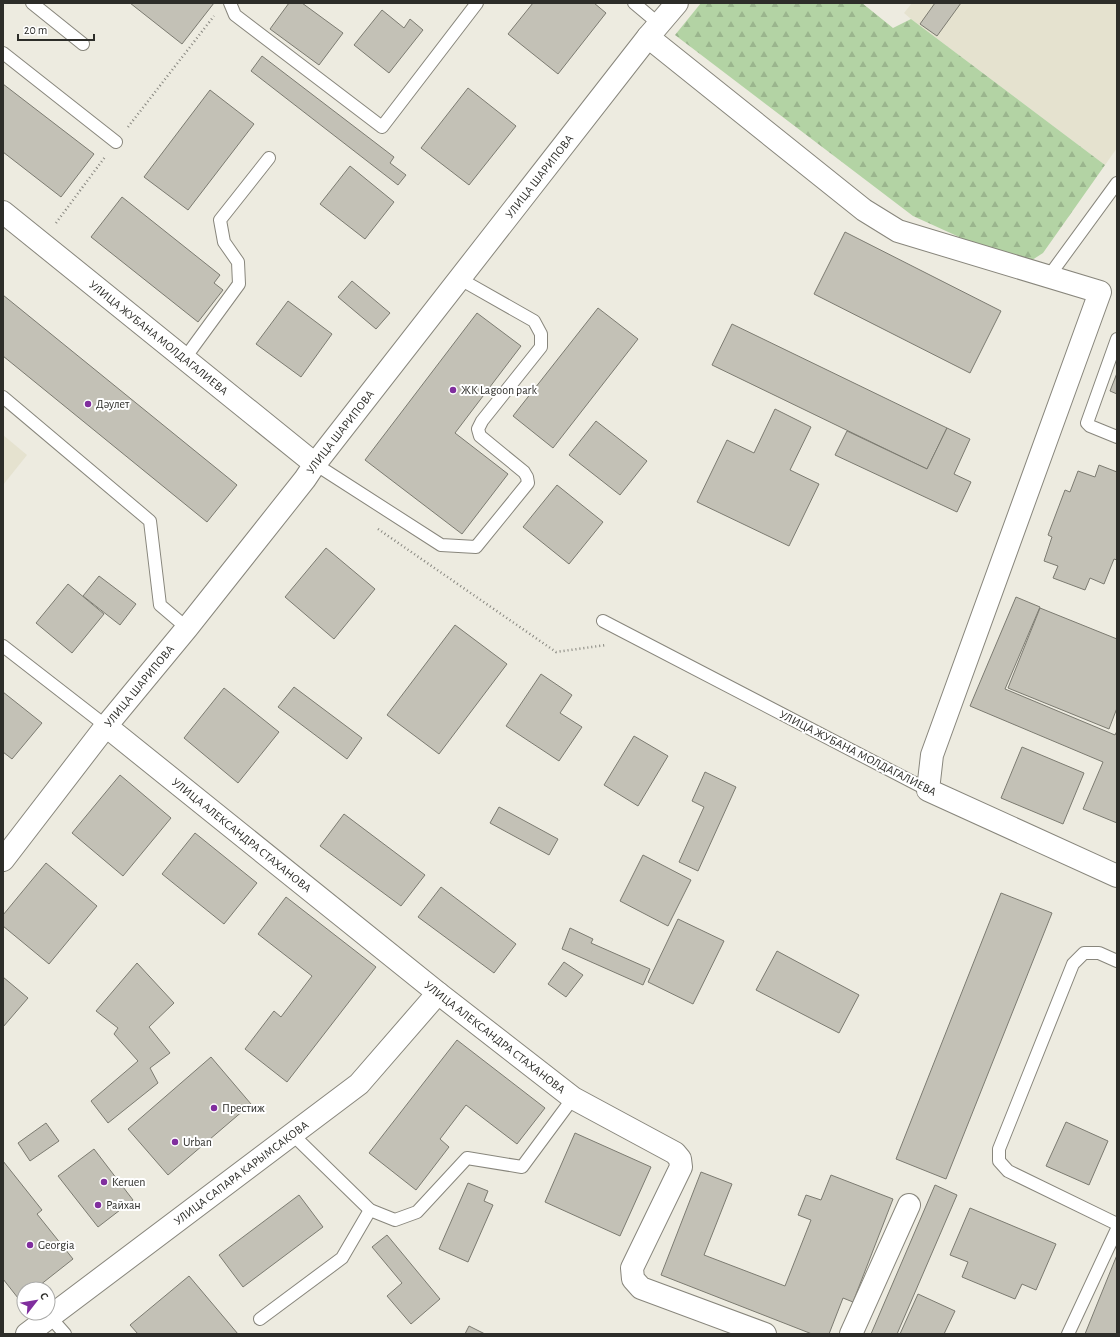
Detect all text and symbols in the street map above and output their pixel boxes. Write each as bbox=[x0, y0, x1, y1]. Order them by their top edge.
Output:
scale bar bbox=[18, 16, 94, 42]
text: 20 m bbox=[24, 24, 47, 36]
street label: УЛИЦА ШАРИПОВА bbox=[503, 132, 575, 220]
street label: УЛИЦА ЖУБАНА МОЛДАГАЛИЕВА bbox=[87, 278, 230, 397]
place label: ЖК Lagoon park bbox=[461, 384, 538, 396]
marker: ЖК Lagoon park bbox=[448, 385, 458, 395]
street label: УЛИЦА ШАРИПОВА bbox=[304, 388, 376, 476]
place label: Дәулет bbox=[96, 398, 130, 411]
marker: Дәулет bbox=[83, 399, 93, 409]
street label: УЛИЦА ШАРИПОВА bbox=[102, 643, 176, 729]
street label: УЛИЦА ЖУБАНА МОЛДАГАЛИЕВА bbox=[778, 708, 938, 798]
street label: УЛИЦА АЛЕКСАНДРА СТАХАНОВА bbox=[170, 776, 313, 894]
street label: УЛИЦА АЛЕКСАНДРА СТАХАНОВА bbox=[422, 979, 567, 1096]
place label: Престиж bbox=[222, 1102, 265, 1114]
marker: Престиж bbox=[209, 1103, 219, 1113]
street label: УЛИЦА САПАРА КАРЫМСАКОВА bbox=[172, 1118, 311, 1227]
place label: Urban bbox=[183, 1136, 212, 1148]
marker: Urban bbox=[170, 1137, 180, 1147]
place label: Keruen bbox=[112, 1176, 146, 1188]
marker: Keruen bbox=[99, 1177, 109, 1187]
place label: Райхан bbox=[106, 1199, 141, 1211]
marker: Райхан bbox=[93, 1200, 103, 1210]
place label: Georgia bbox=[38, 1239, 75, 1251]
marker: Georgia bbox=[25, 1240, 35, 1250]
north arrow bbox=[16, 1281, 56, 1321]
text: С bbox=[38, 1291, 50, 1302]

